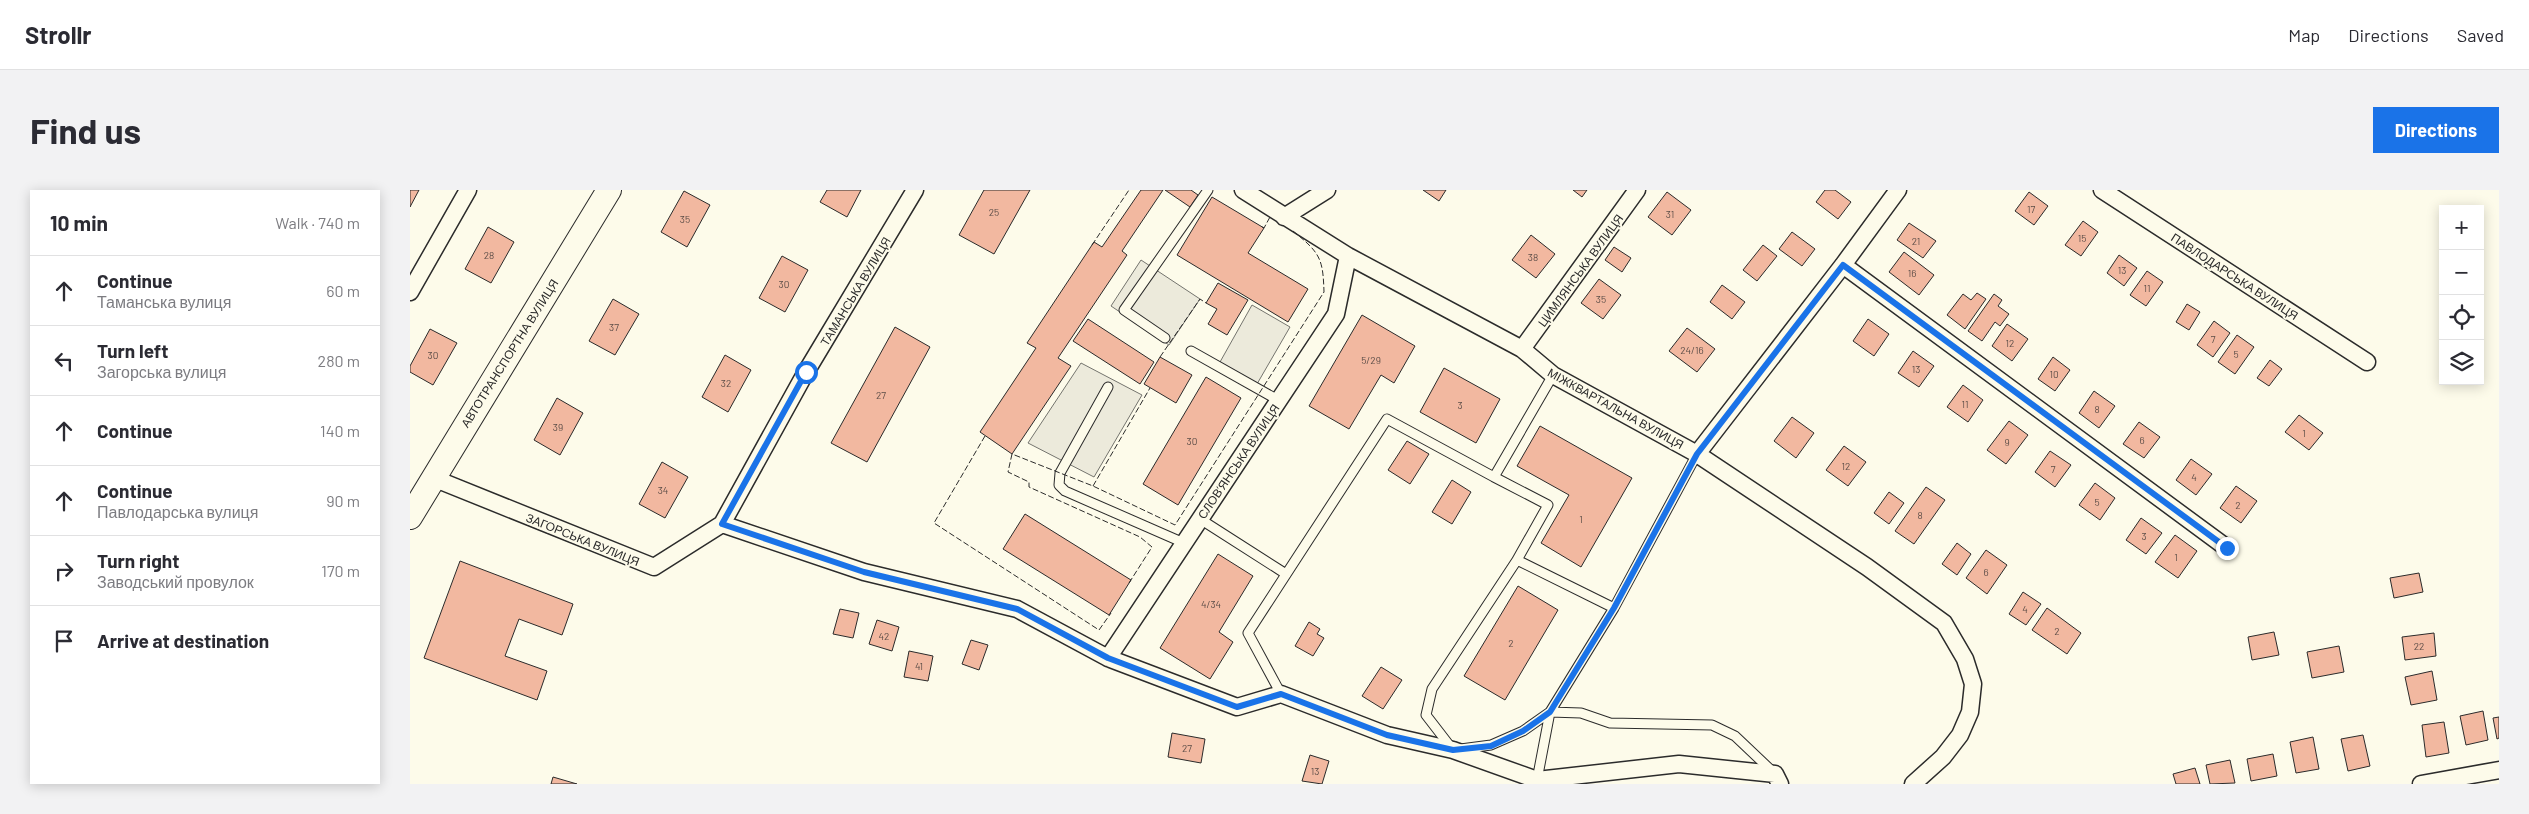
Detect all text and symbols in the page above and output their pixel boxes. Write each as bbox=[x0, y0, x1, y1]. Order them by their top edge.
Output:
text: Strollr bbox=[25, 20, 92, 49]
text: Map bbox=[2288, 24, 2320, 46]
text: Directions bbox=[2348, 24, 2429, 46]
text: Saved bbox=[2457, 24, 2504, 46]
button: Directions bbox=[2373, 107, 2499, 153]
text: Find us bbox=[30, 109, 141, 151]
house number: 17 bbox=[2027, 203, 2035, 215]
map controls bbox=[2439, 205, 2484, 385]
button: + bbox=[2439, 205, 2484, 250]
house number: 25 bbox=[989, 206, 999, 218]
house number: 31 bbox=[1666, 208, 1674, 220]
text: 10 min bbox=[50, 210, 108, 235]
street label: ЦИМЛЯНСЬКА ВУЛИЦЯ bbox=[1535, 211, 1626, 330]
text: Walk · 740 m bbox=[275, 213, 360, 232]
house number: 35 bbox=[680, 213, 690, 225]
street label: ПАВЛОДАРСЬКА ВУЛИЦЯ bbox=[2168, 230, 2301, 323]
house number: 15 bbox=[2078, 232, 2086, 244]
street label: ТАМАНСЬКА ВУЛИЦЯ bbox=[817, 234, 894, 348]
house number: 21 bbox=[1912, 235, 1920, 247]
house number: 28 bbox=[484, 249, 494, 261]
button: − bbox=[2439, 250, 2484, 295]
house number: 38 bbox=[1528, 251, 1538, 263]
house number: 13 bbox=[2118, 264, 2126, 276]
house number: 16 bbox=[1908, 267, 1916, 279]
text: Continue bbox=[97, 269, 173, 292]
street label: АВТОТРАНСПОРТНА ВУЛИЦЯ bbox=[458, 276, 561, 430]
icon: ahead bbox=[50, 277, 78, 305]
house number: 30 bbox=[779, 278, 789, 290]
text: 60 m bbox=[326, 281, 360, 300]
house number: 11 bbox=[2143, 282, 2151, 294]
text: Таманська вулиця bbox=[97, 292, 231, 311]
house number: 35 bbox=[1596, 293, 1606, 305]
button: locate bbox=[2439, 295, 2484, 340]
house number: 37 bbox=[609, 321, 619, 333]
house number: 7 bbox=[2211, 333, 2216, 345]
house number: 12 bbox=[2006, 337, 2014, 349]
text: Turn left bbox=[97, 339, 168, 362]
button: layers bbox=[2439, 340, 2484, 385]
house number: 24/16 bbox=[1680, 344, 1704, 356]
icon: left bbox=[50, 347, 78, 375]
house number: 5 bbox=[2233, 348, 2239, 360]
house number: 30 bbox=[428, 349, 438, 361]
text: 280 m bbox=[318, 351, 360, 370]
house number: 5/29 bbox=[1361, 354, 1381, 366]
route start bbox=[795, 361, 818, 384]
text: Загорська вулиця bbox=[97, 362, 227, 381]
house number: 13 bbox=[1912, 363, 1920, 375]
street label: МІЖКВАРТАЛЬНА ВУЛИЦЯ bbox=[1545, 365, 1686, 452]
house number: 10 bbox=[2049, 368, 2059, 380]
house number: 32 bbox=[721, 377, 731, 389]
house number: 27 bbox=[876, 389, 886, 401]
house number: 11 bbox=[1961, 398, 1969, 410]
house number: 3 bbox=[1457, 399, 1463, 411]
street label: СЛОВ’ЯНСЬКА ВУЛИЦЯ bbox=[1194, 401, 1282, 522]
house number: 8 bbox=[2094, 403, 2100, 415]
icon: ahead bbox=[50, 417, 78, 445]
text: Continue bbox=[97, 419, 173, 442]
text: 140 m bbox=[320, 421, 360, 440]
house number: 39 bbox=[553, 421, 563, 433]
house number: 1 bbox=[2302, 427, 2306, 439]
house number: 6 bbox=[2139, 434, 2145, 446]
house number: 30 bbox=[1187, 435, 1197, 447]
house number: 9 bbox=[2004, 436, 2010, 448]
house number: 12 bbox=[1842, 460, 1850, 472]
house number: 7 bbox=[2051, 463, 2056, 475]
house number: 4 bbox=[2191, 471, 2197, 483]
text: Continue bbox=[97, 479, 173, 502]
house number: 34 bbox=[658, 484, 668, 496]
icon: ahead bbox=[50, 487, 78, 515]
text: 90 m bbox=[326, 491, 360, 510]
house number: 5 bbox=[2094, 496, 2100, 508]
house number: 2 bbox=[2235, 499, 2241, 511]
text: Павлодарська вулиця bbox=[97, 502, 258, 521]
house number: 8 bbox=[1917, 509, 1923, 521]
street label: ЗАГОРСЬКА ВУЛИЦЯ bbox=[524, 510, 642, 569]
house number: 1 bbox=[1579, 513, 1583, 525]
house number: 3 bbox=[2141, 530, 2147, 542]
route end bbox=[2216, 537, 2239, 560]
text: Turn right bbox=[97, 549, 179, 572]
house number: 1 bbox=[2174, 551, 2178, 563]
icon: right bbox=[50, 557, 78, 585]
text: 170 m bbox=[321, 561, 360, 580]
house number: 6 bbox=[1983, 566, 1989, 578]
text: Заводський провулок bbox=[97, 572, 254, 591]
house number: 4/34 bbox=[1201, 598, 1221, 610]
house number: 4 bbox=[2022, 603, 2028, 615]
house number: 2 bbox=[2054, 625, 2060, 637]
icon: arrive bbox=[50, 627, 78, 655]
text: Arrive at destination bbox=[97, 629, 269, 652]
house number: 42 bbox=[879, 630, 889, 642]
house number: 2 bbox=[1508, 637, 1514, 649]
house number: 22 bbox=[2414, 640, 2424, 652]
house number: 41 bbox=[915, 660, 923, 672]
house number: 27 bbox=[1182, 742, 1192, 754]
house number: 13 bbox=[1311, 765, 1319, 777]

